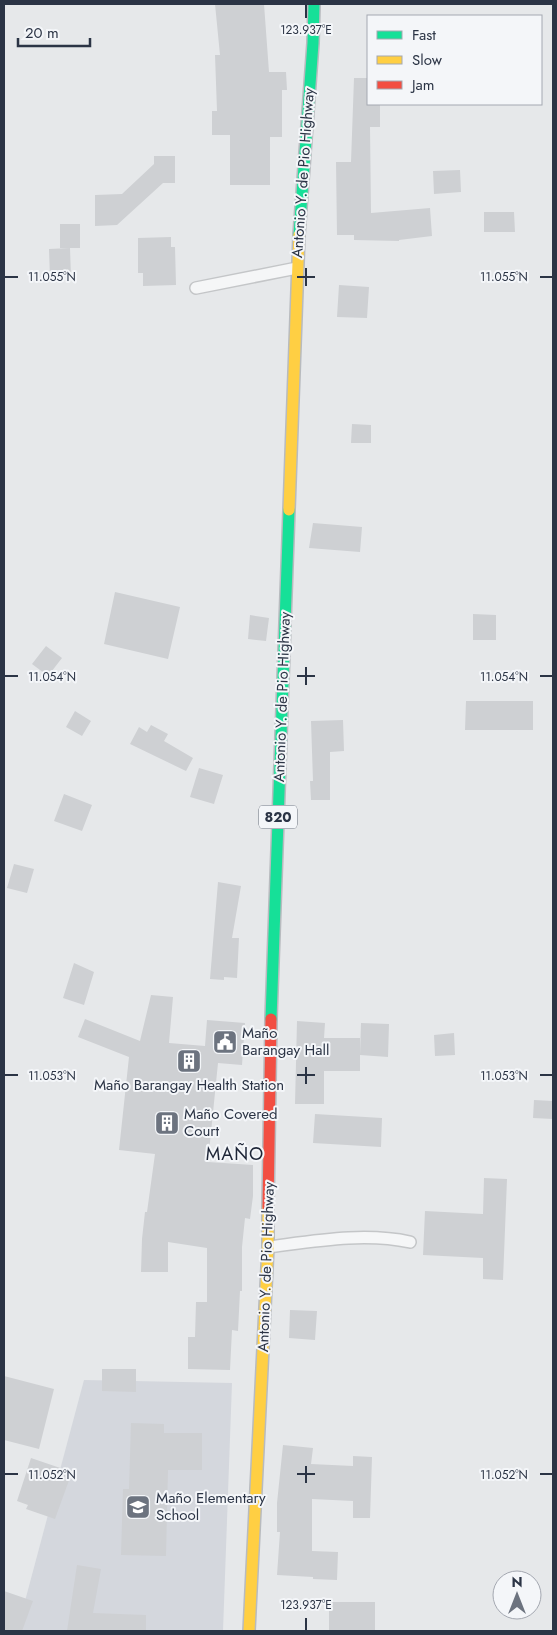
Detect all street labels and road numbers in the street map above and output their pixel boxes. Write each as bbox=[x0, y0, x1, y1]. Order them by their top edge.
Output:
street label: Antonio Y. de Pio Highway bbox=[286, 87, 320, 259]
street label: Antonio Y. de Pio Highway bbox=[268, 611, 296, 783]
road number: 820 bbox=[259, 806, 297, 829]
street label: Antonio Y. de Pio Highway bbox=[252, 1181, 280, 1353]

